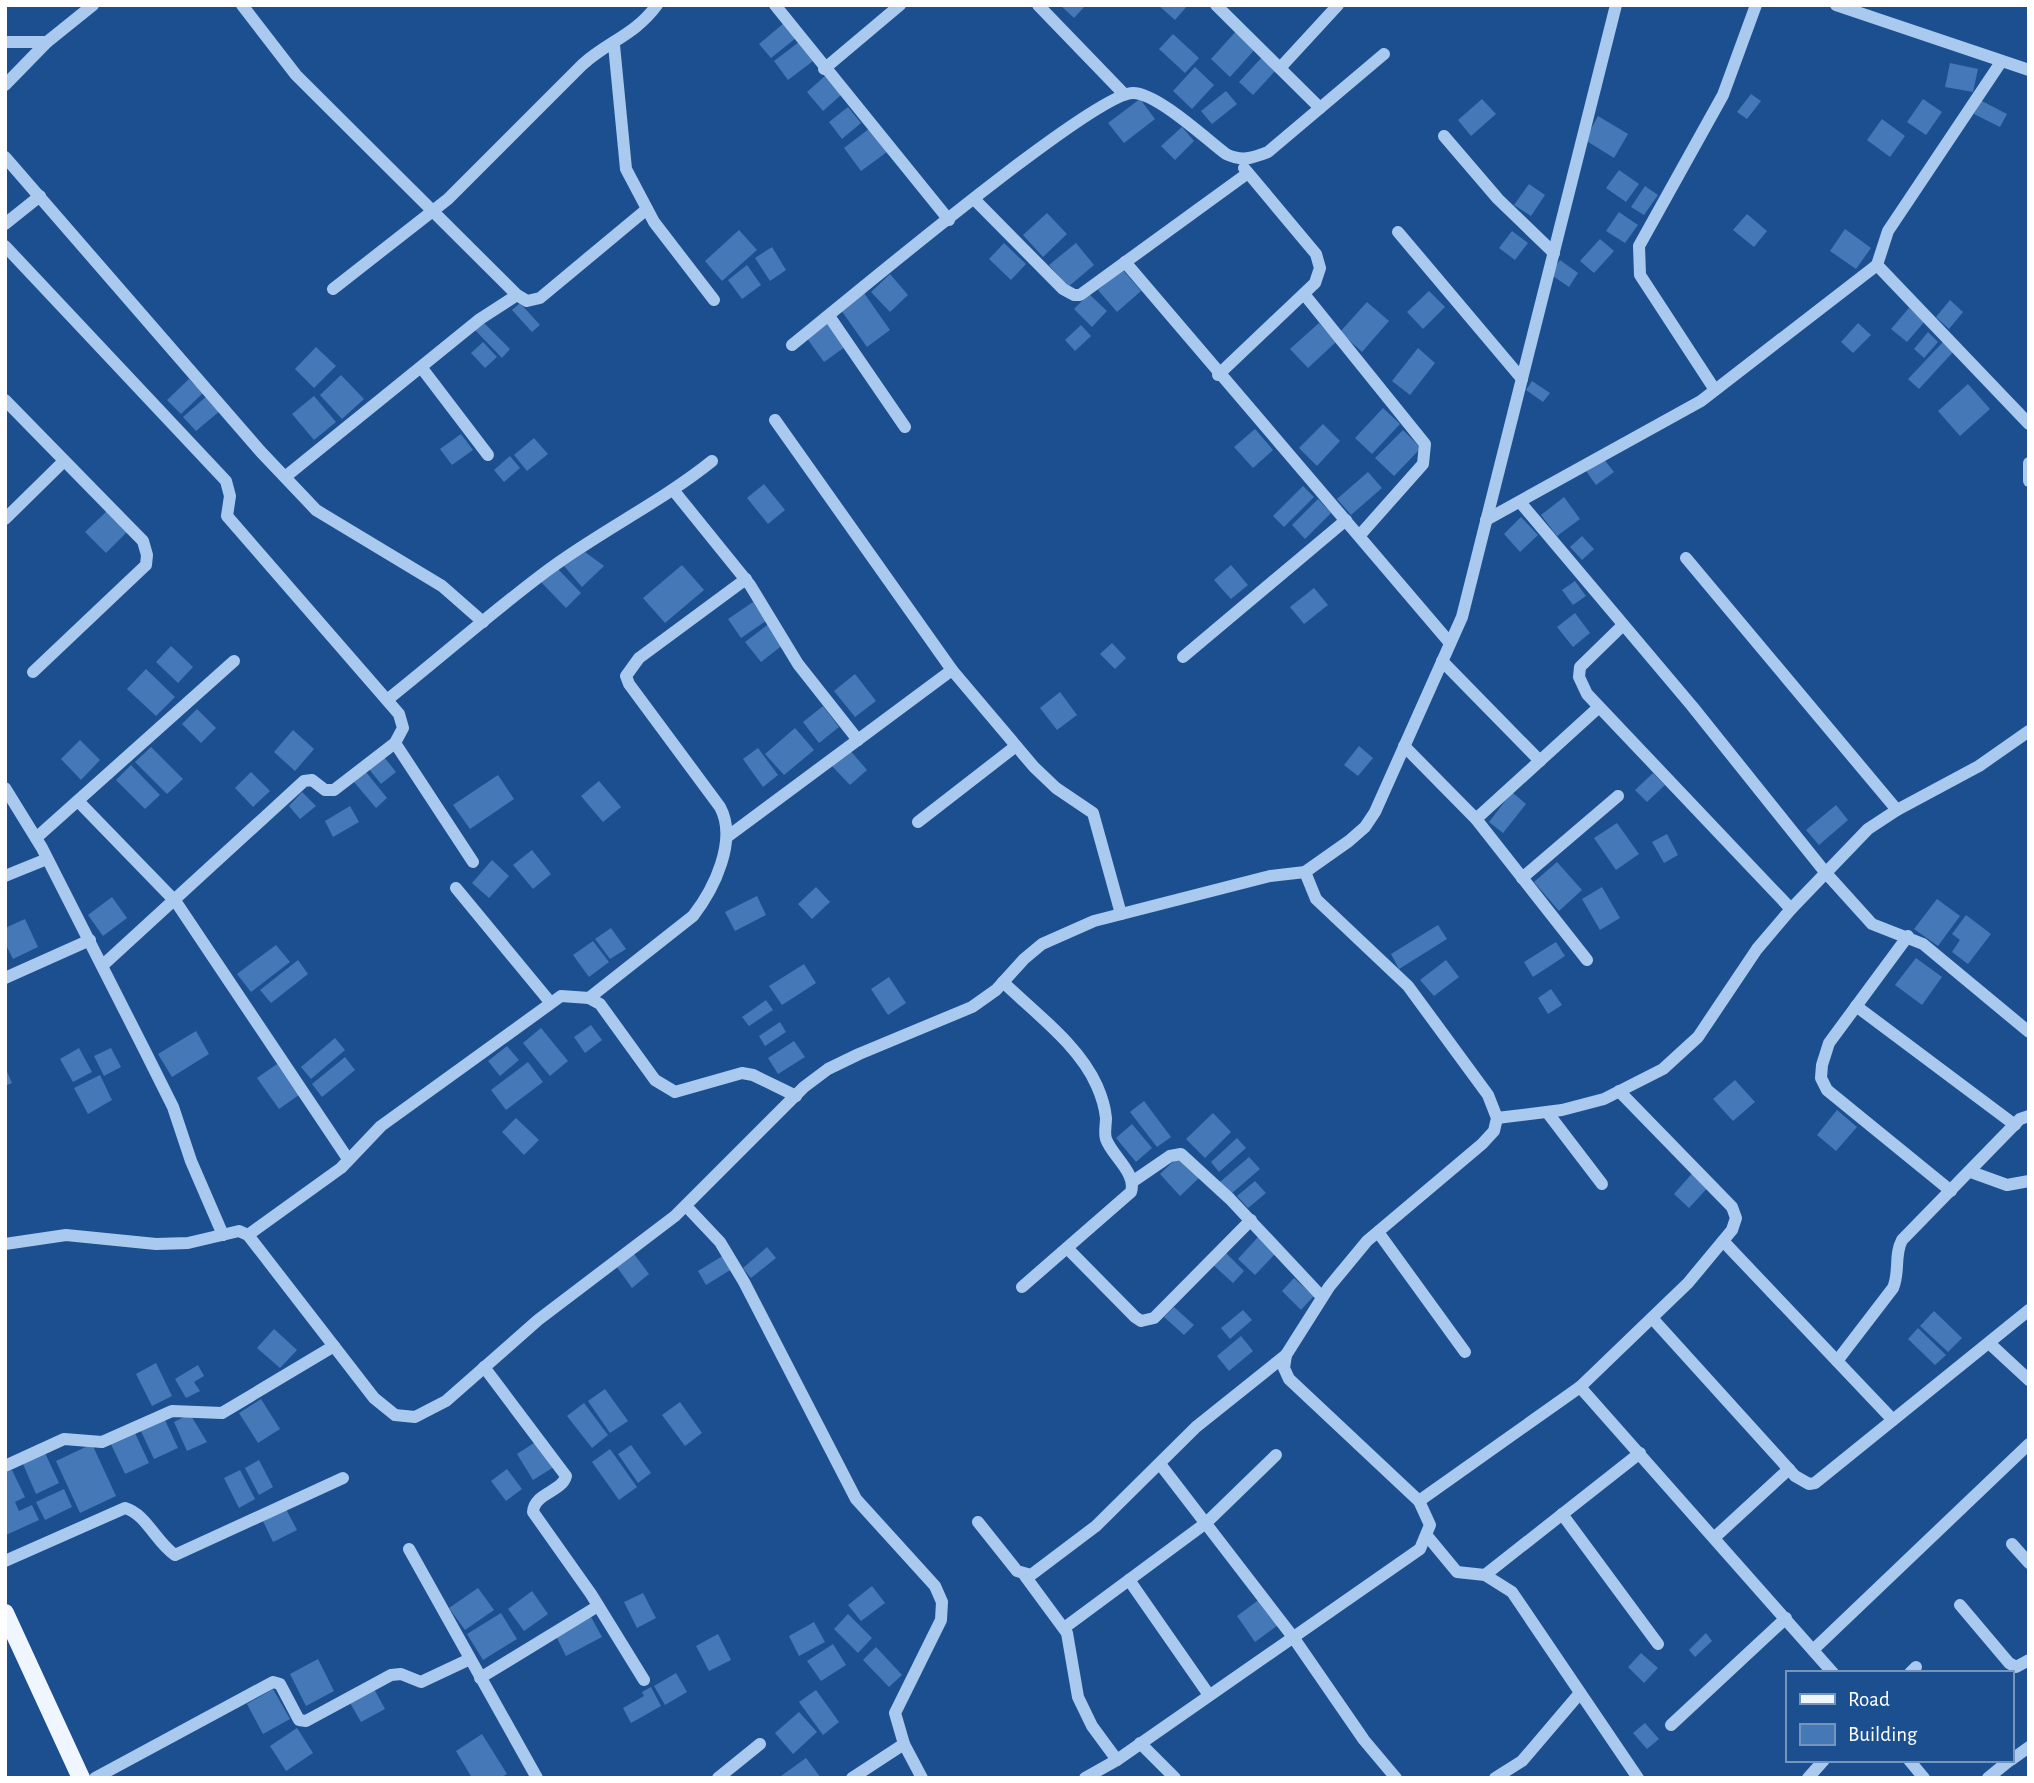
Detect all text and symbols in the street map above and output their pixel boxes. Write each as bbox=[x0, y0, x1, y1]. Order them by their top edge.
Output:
legend bbox=[1786, 1671, 2013, 1762]
text: Road bbox=[1848, 1689, 1890, 1710]
text: Building bbox=[1848, 1724, 1918, 1745]

